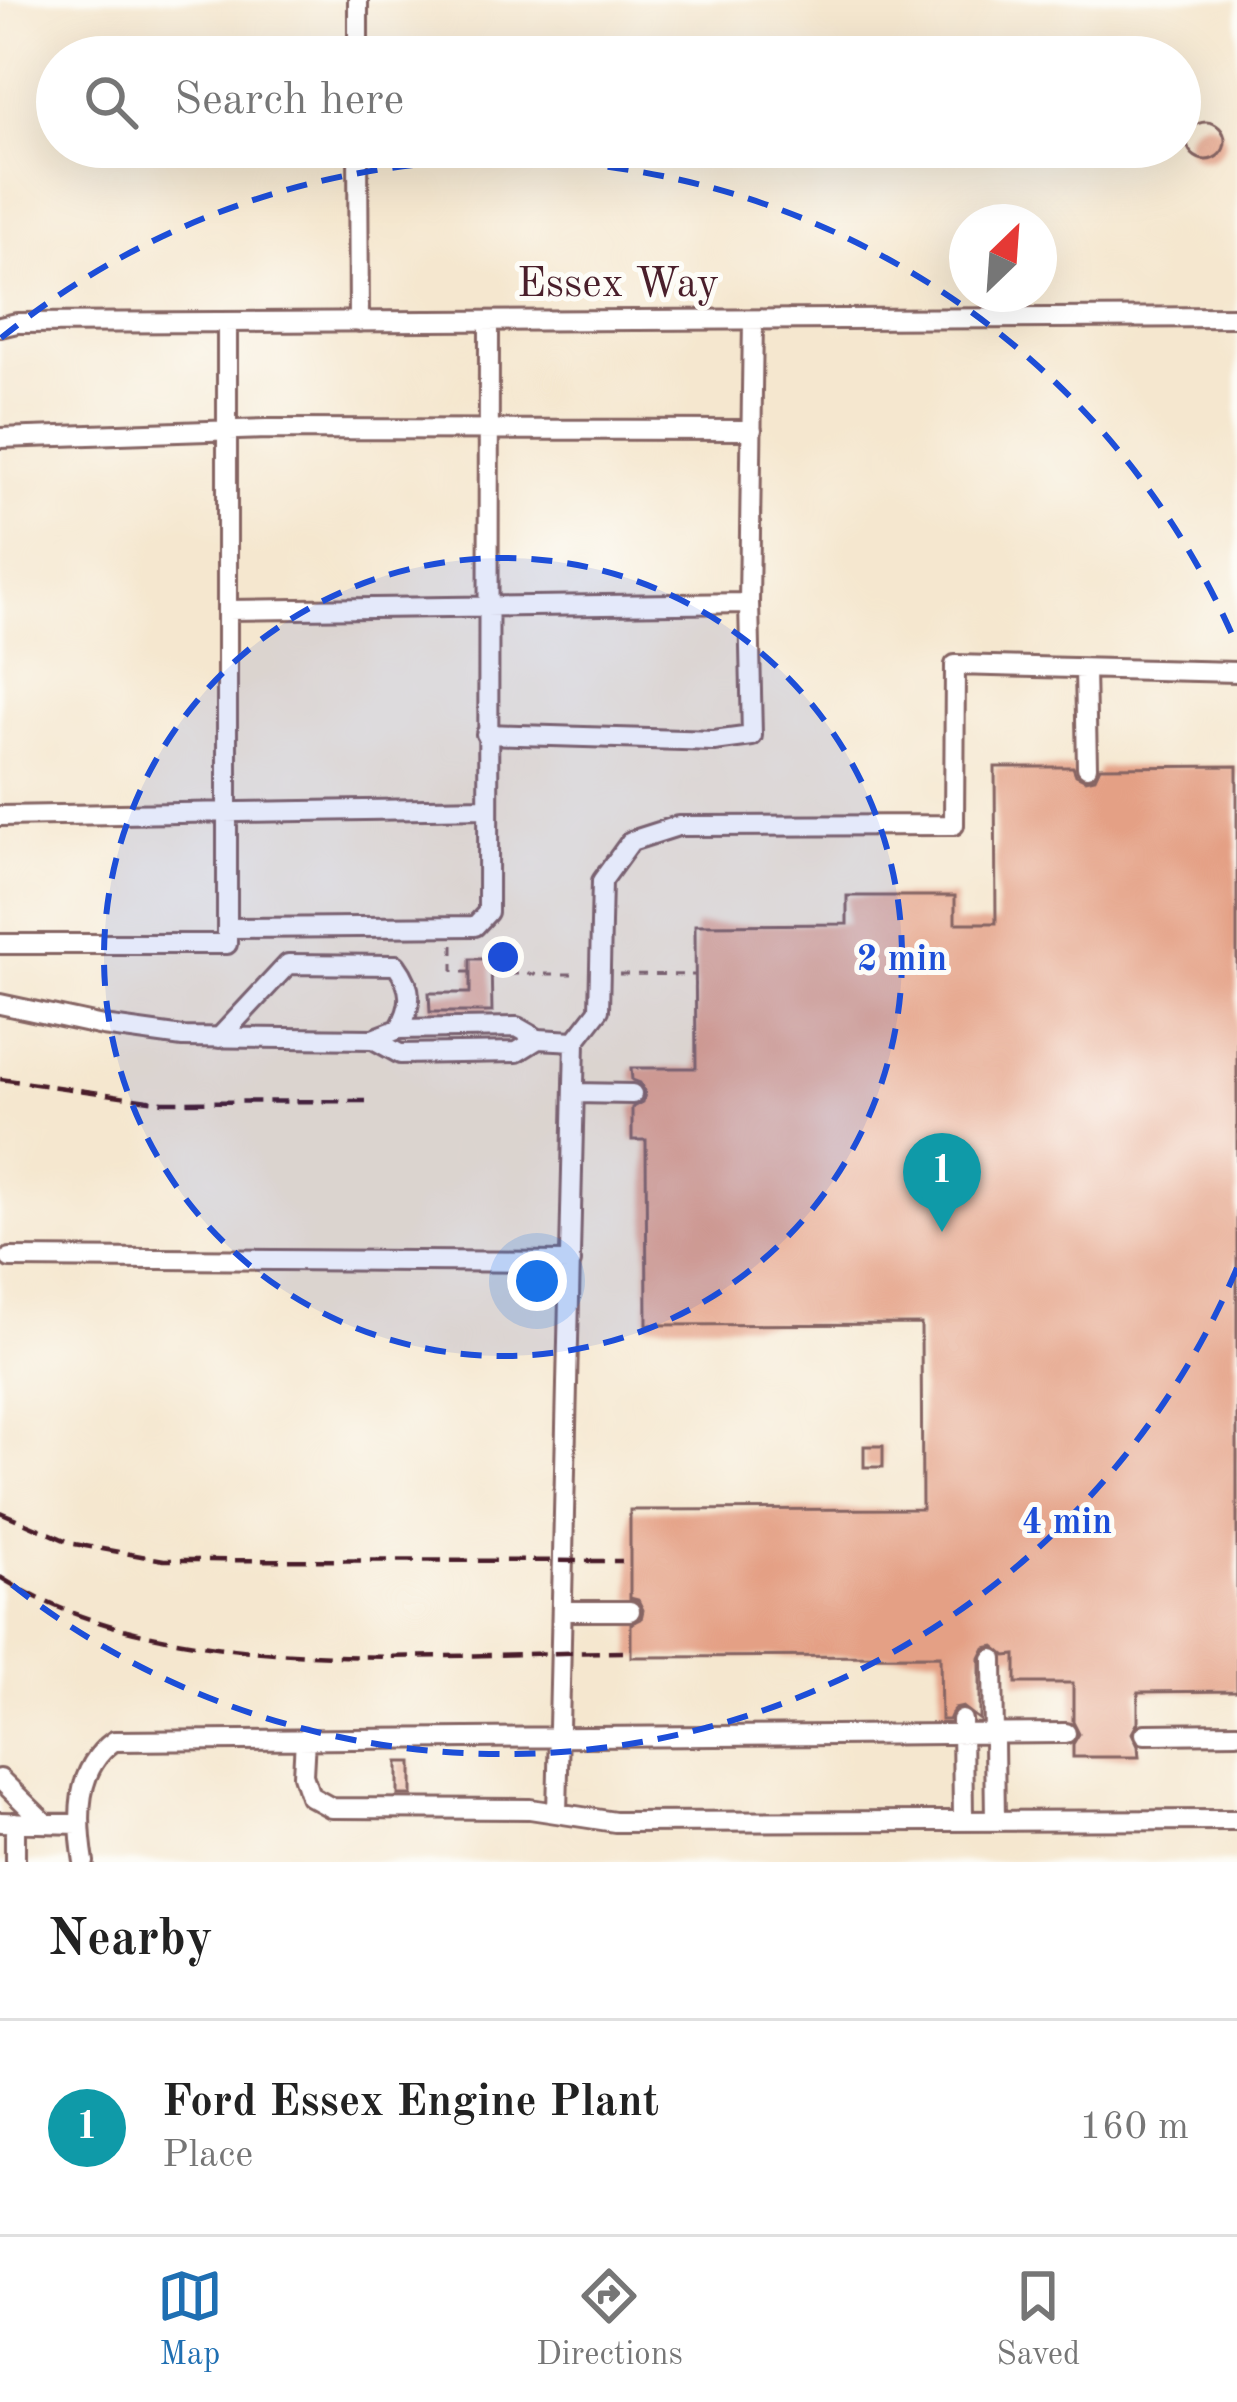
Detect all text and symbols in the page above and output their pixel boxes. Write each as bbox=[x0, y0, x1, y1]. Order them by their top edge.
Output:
search box bbox=[36, 36, 1201, 168]
icon: search bbox=[78, 69, 144, 135]
text: Search here bbox=[174, 79, 404, 124]
north arrow bbox=[949, 204, 1057, 312]
street label: Essex Way bbox=[517, 264, 719, 306]
centre of rings bbox=[482, 936, 524, 978]
text: 2 min bbox=[857, 943, 947, 979]
pin: 1 bbox=[903, 1133, 981, 1232]
your location bbox=[507, 1251, 567, 1311]
text: 4 min bbox=[1022, 1506, 1112, 1542]
text: Nearby bbox=[48, 1915, 213, 1966]
text: Ford Essex Engine Plant bbox=[162, 2081, 659, 2126]
text: 1 bbox=[76, 2108, 98, 2147]
text: 160 m bbox=[1079, 2108, 1189, 2147]
text: Place bbox=[162, 2136, 253, 2175]
tab: Map bbox=[157, 2263, 223, 2376]
tab: Directions bbox=[536, 2263, 683, 2376]
tab: Saved bbox=[996, 2263, 1080, 2376]

